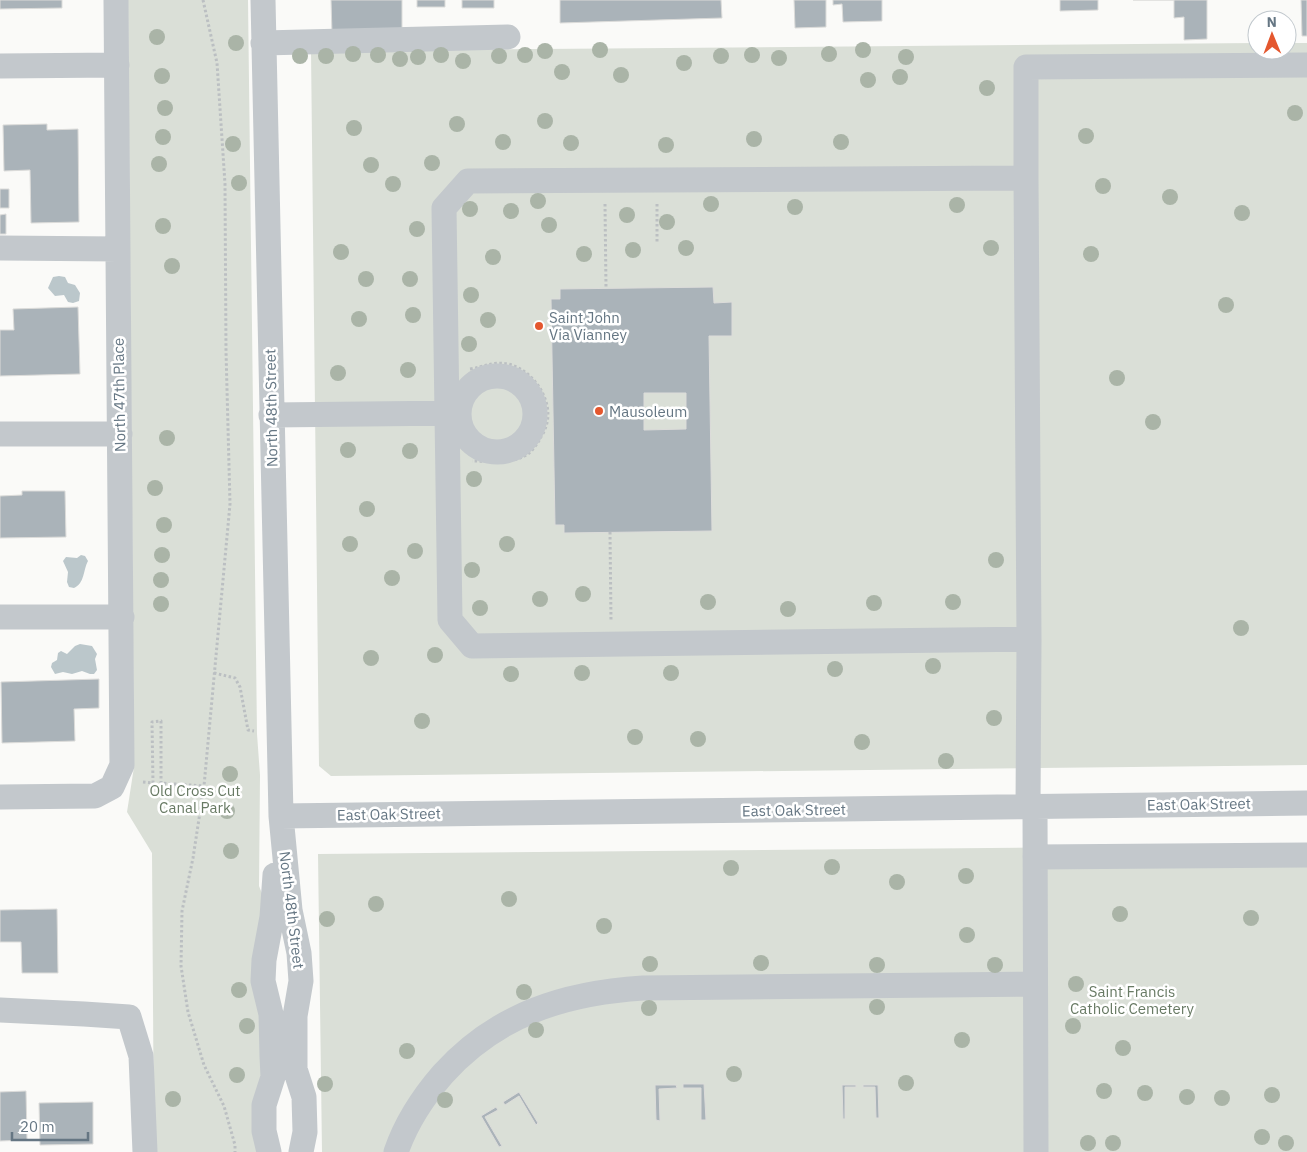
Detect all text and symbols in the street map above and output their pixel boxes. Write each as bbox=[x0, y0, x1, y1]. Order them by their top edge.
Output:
north arrow bbox=[1247, 10, 1297, 60]
text: N bbox=[1267, 13, 1277, 31]
place label: Saint John Via Vianney bbox=[549, 308, 628, 344]
marker: Saint John Via Vianney bbox=[533, 320, 545, 332]
street label: North 47th Place bbox=[109, 338, 129, 452]
street label: North 48th Street bbox=[260, 349, 282, 467]
place label: Mausoleum bbox=[609, 402, 687, 421]
marker: Mausoleum bbox=[593, 405, 605, 417]
park label: Old Cross Cut Canal Park bbox=[149, 781, 241, 817]
street label: East Oak Street bbox=[1147, 794, 1251, 814]
street label: East Oak Street bbox=[742, 800, 846, 820]
street label: East Oak Street bbox=[337, 804, 441, 824]
street label: North 48th Street bbox=[275, 850, 309, 970]
park label: Saint Francis Catholic Cemetery bbox=[1070, 982, 1194, 1018]
scale bar bbox=[12, 1110, 89, 1142]
text: 20 m bbox=[20, 1117, 55, 1136]

